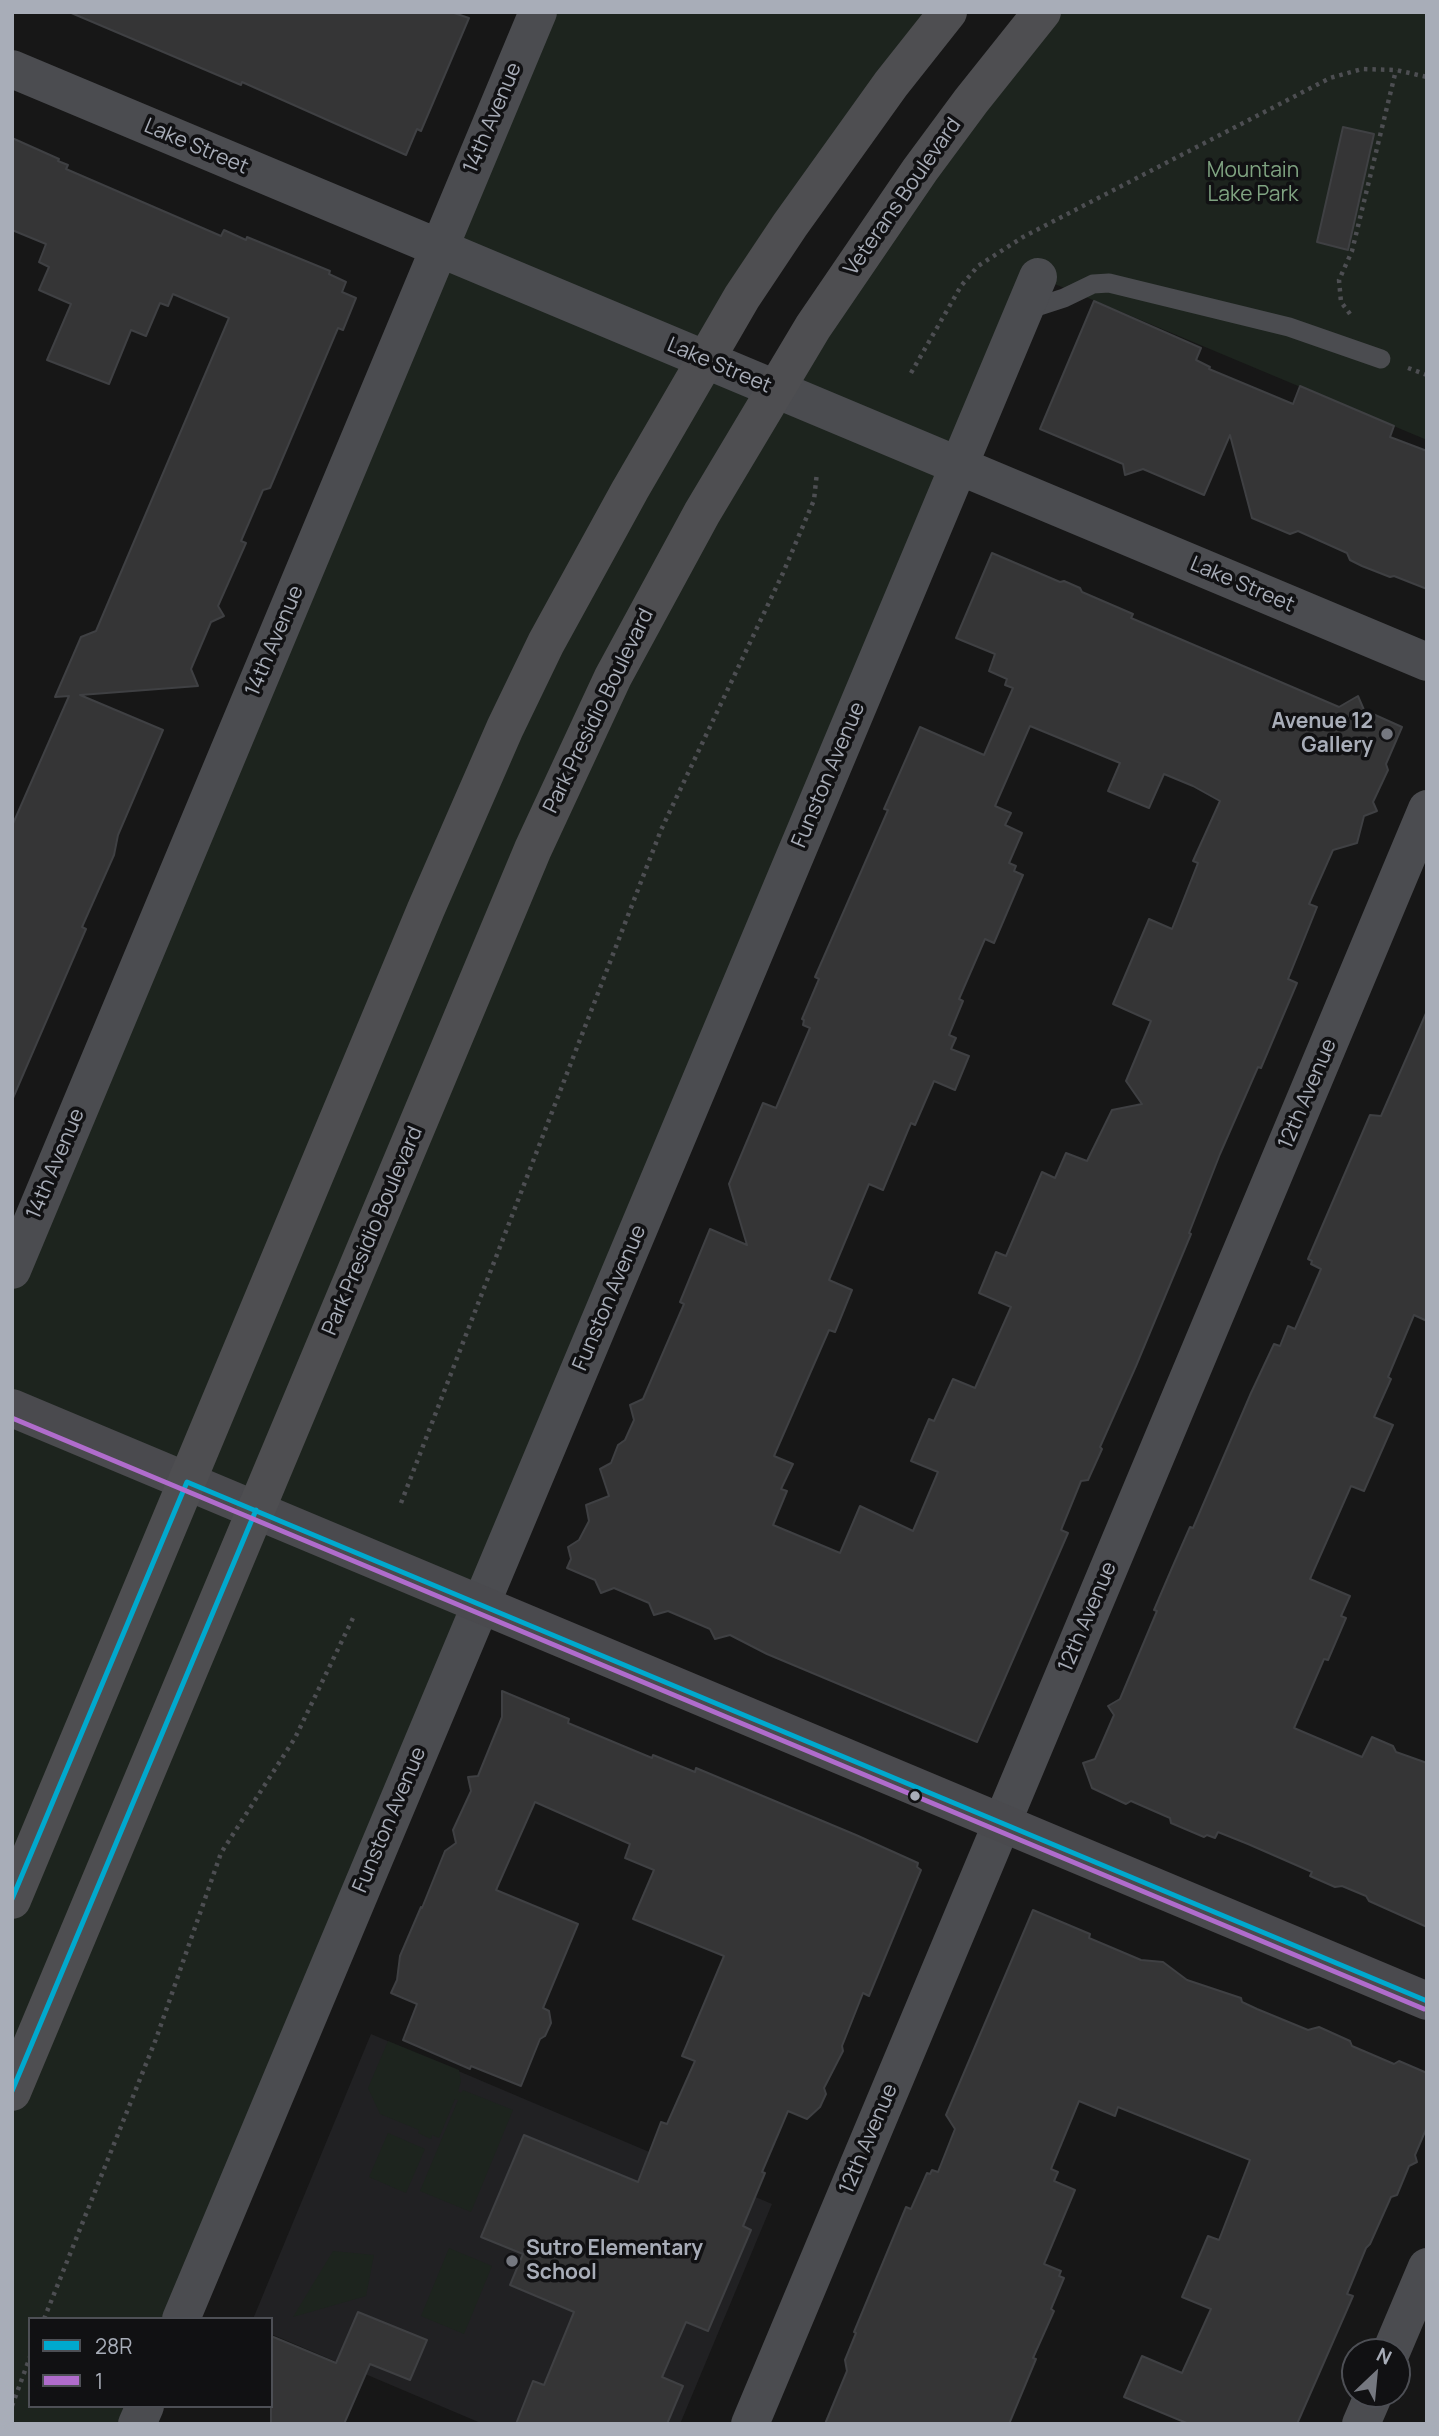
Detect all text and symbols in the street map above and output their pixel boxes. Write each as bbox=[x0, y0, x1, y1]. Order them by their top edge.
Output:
street label: 14th Avenue bbox=[458, 59, 528, 177]
street label: Veterans Boulevard bbox=[839, 113, 967, 281]
street label: Lake Street bbox=[140, 114, 252, 180]
park label: Mountain Lake Park bbox=[1207, 158, 1299, 208]
street label: Lake Street bbox=[663, 333, 775, 399]
street label: Lake Street bbox=[1186, 552, 1298, 618]
street label: 14th Avenue bbox=[240, 582, 310, 700]
street label: Park Presidio Boulevard bbox=[539, 605, 659, 817]
street label: Funston Avenue bbox=[787, 698, 871, 852]
place label: Avenue 12 Gallery bbox=[1271, 709, 1373, 759]
marker: Avenue 12 Gallery bbox=[1379, 726, 1395, 742]
street label: 12th Avenue bbox=[1274, 1035, 1342, 1153]
street label: 14th Avenue bbox=[21, 1105, 91, 1223]
street label: Park Presidio Boulevard bbox=[318, 1123, 428, 1339]
street label: Funston Avenue bbox=[568, 1221, 652, 1375]
street label: 12th Avenue bbox=[1054, 1558, 1122, 1676]
street label: Funston Avenue bbox=[348, 1743, 432, 1897]
unlabelled marker bbox=[908, 1789, 922, 1803]
street label: 12th Avenue bbox=[835, 2080, 903, 2198]
place label: Sutro Elementary School bbox=[526, 2236, 703, 2286]
marker: Sutro Elementary School bbox=[504, 2253, 520, 2269]
legend bbox=[28, 2317, 273, 2408]
text: 28R bbox=[95, 2332, 132, 2360]
north arrow bbox=[1341, 2338, 1411, 2408]
text: N bbox=[1372, 2341, 1396, 2371]
text: 1 bbox=[95, 2367, 103, 2395]

